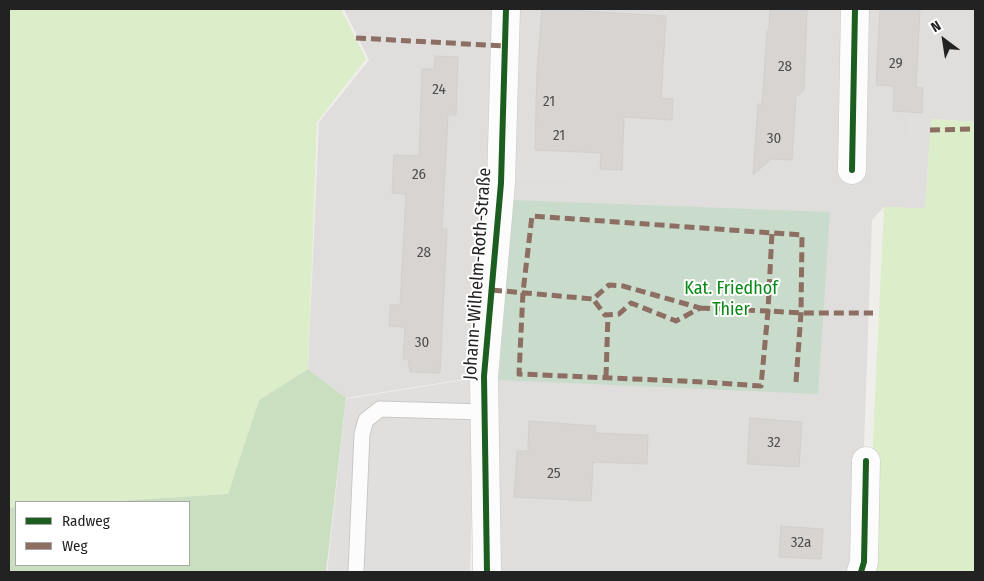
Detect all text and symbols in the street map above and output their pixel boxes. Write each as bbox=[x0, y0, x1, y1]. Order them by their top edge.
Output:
north arrow bbox=[919, 15, 969, 65]
text: N bbox=[928, 17, 944, 36]
house number: 29 bbox=[889, 55, 903, 73]
house number: 28 bbox=[778, 58, 792, 76]
house number: 24 bbox=[432, 81, 446, 99]
house number: 21 bbox=[543, 93, 555, 111]
house number: 21 bbox=[553, 127, 565, 145]
house number: 30 bbox=[767, 130, 781, 148]
house number: 26 bbox=[412, 166, 426, 184]
street label: Johann-Wilhelm-Roth-Straße bbox=[460, 167, 496, 381]
house number: 28 bbox=[417, 244, 431, 262]
park label: Kat. Friedhof Thier bbox=[684, 278, 778, 320]
house number: 30 bbox=[415, 334, 429, 352]
house number: 32 bbox=[767, 434, 781, 452]
house number: 25 bbox=[547, 465, 561, 483]
legend bbox=[15, 501, 190, 566]
text: Radweg bbox=[62, 512, 110, 530]
house number: 32a bbox=[791, 534, 811, 552]
text: Weg bbox=[62, 537, 88, 555]

